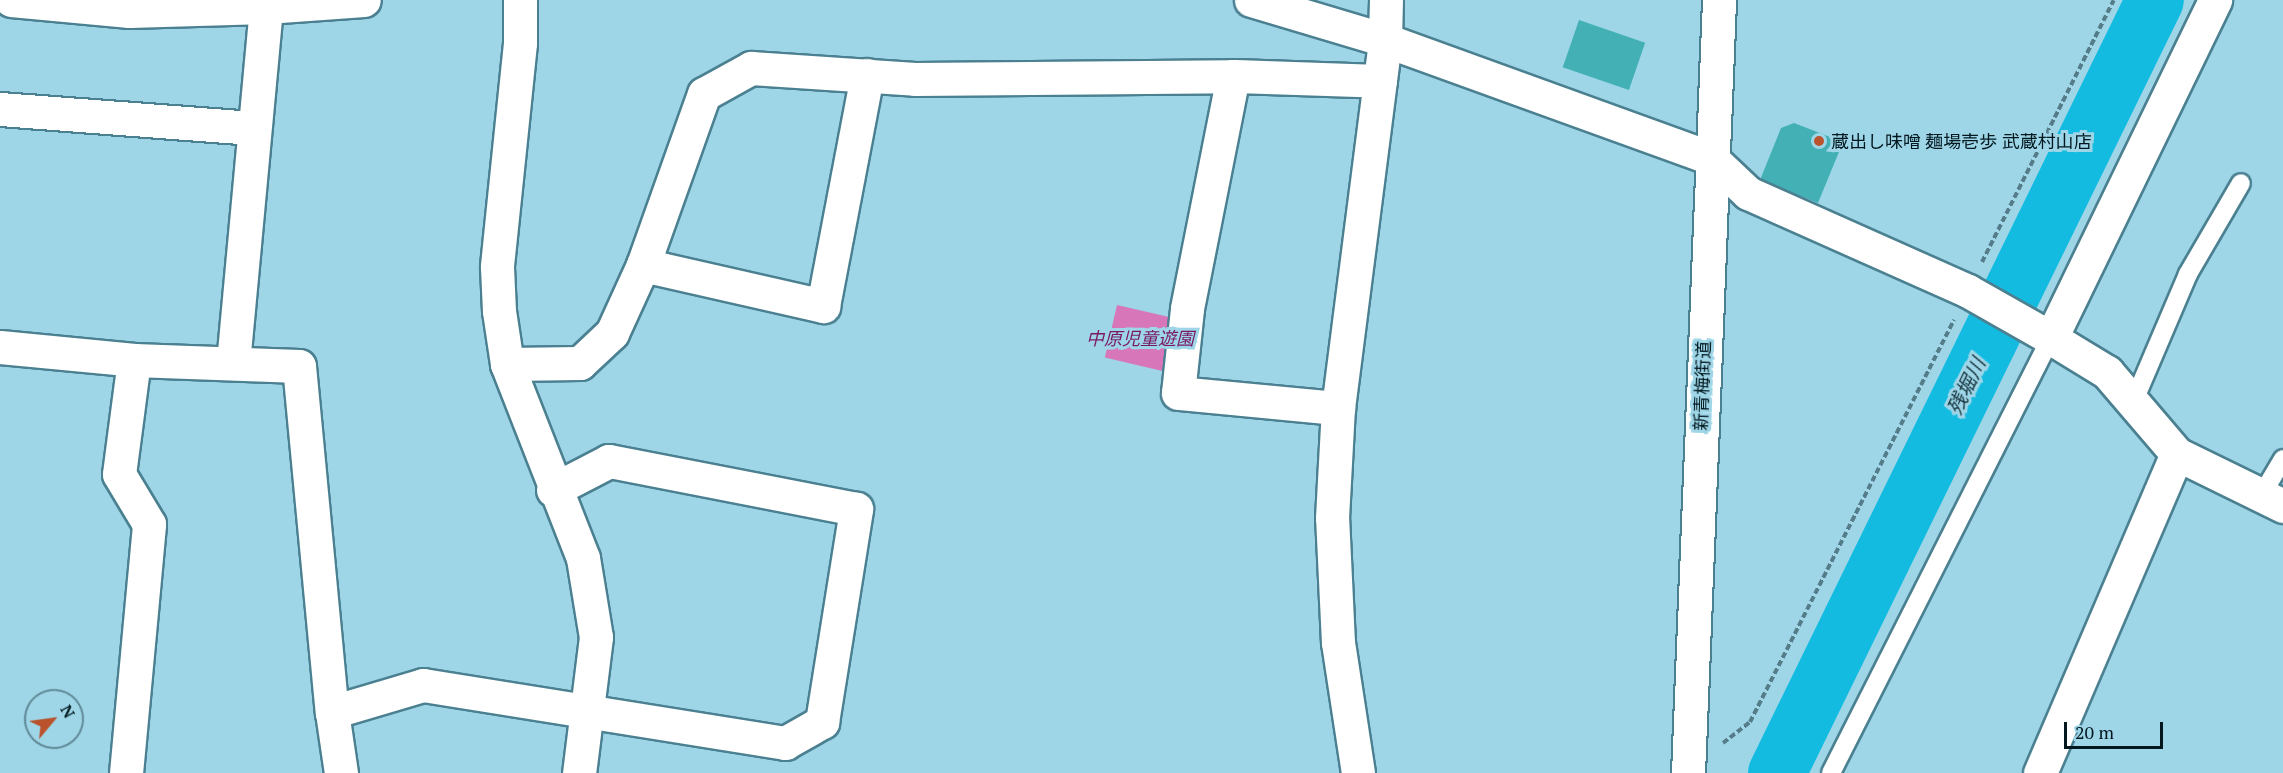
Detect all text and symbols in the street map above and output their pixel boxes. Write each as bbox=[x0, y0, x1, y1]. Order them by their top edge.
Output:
place label: 蔵出し味噌 麺場壱歩 武蔵村山店 bbox=[1831, 130, 2092, 152]
marker: 蔵出し味噌 麺場壱歩 武蔵村山店 bbox=[1812, 134, 1826, 148]
park label: 中原児童遊園 bbox=[1086, 327, 1194, 349]
street label: 新青梅街道 bbox=[1690, 341, 1714, 431]
water label: 残堀川 bbox=[1942, 354, 1990, 418]
north arrow bbox=[24, 689, 84, 749]
text: N bbox=[55, 701, 81, 722]
scale bar bbox=[2067, 710, 2166, 748]
text: 20 m bbox=[2075, 720, 2114, 744]

